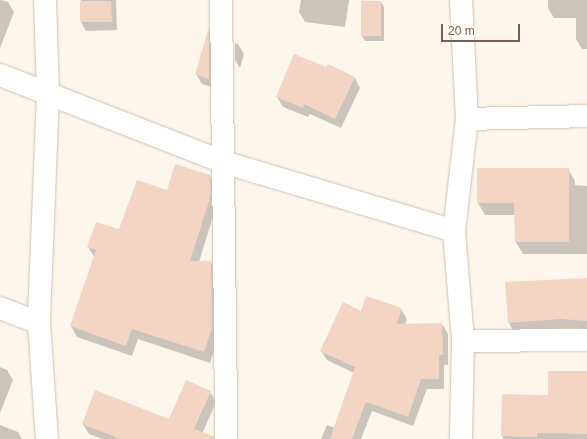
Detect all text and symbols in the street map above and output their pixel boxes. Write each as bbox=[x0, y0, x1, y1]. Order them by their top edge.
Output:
scale bar bbox=[443, 16, 522, 42]
text: 20 m bbox=[448, 24, 475, 38]

